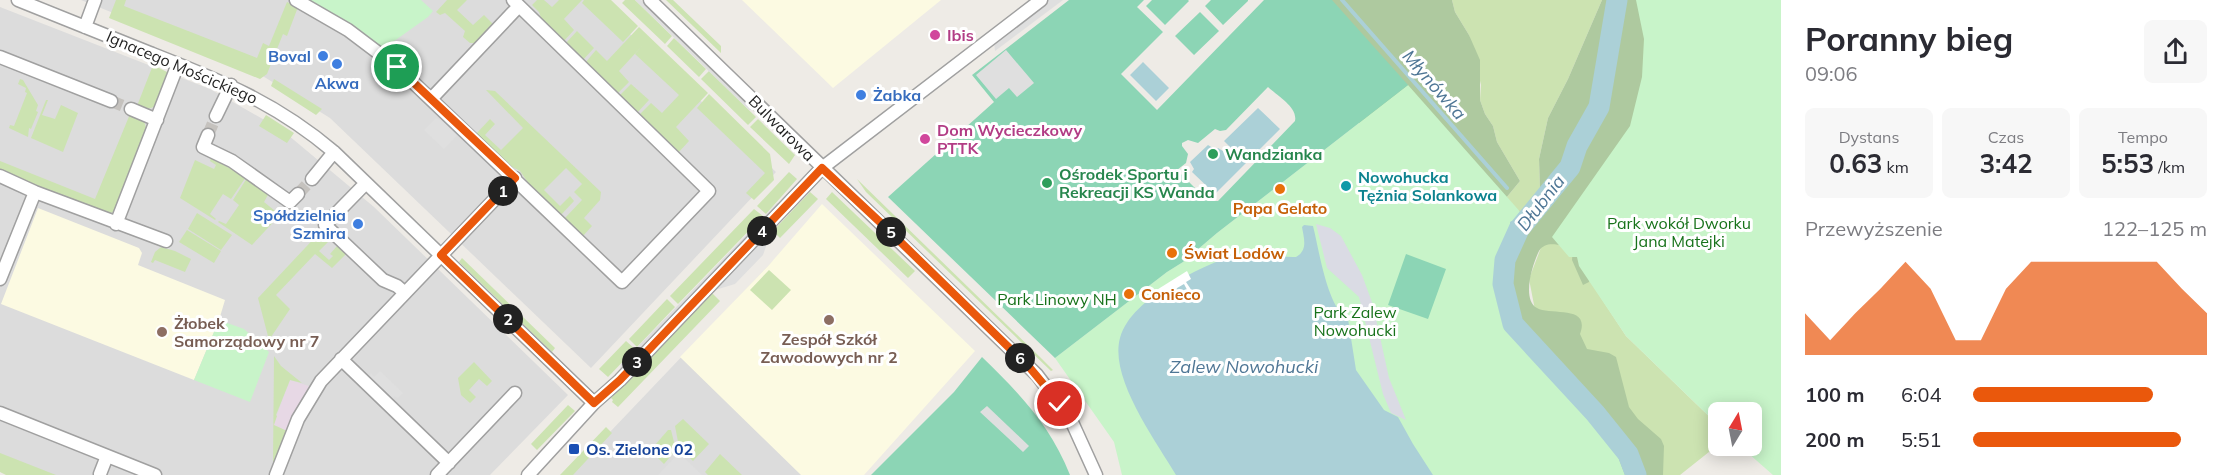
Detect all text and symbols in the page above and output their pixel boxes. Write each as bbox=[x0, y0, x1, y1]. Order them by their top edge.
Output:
text: Poranny bieg bbox=[1805, 18, 2013, 59]
button: share bbox=[2144, 20, 2207, 83]
place label: Ibis bbox=[947, 25, 974, 45]
street label: Ignacego Mościckiego bbox=[103, 26, 261, 108]
marker: Ibis bbox=[928, 28, 942, 42]
pin bbox=[371, 41, 422, 92]
water label: Młynówka bbox=[1398, 45, 1471, 125]
place label: Boval bbox=[268, 46, 311, 66]
marker: Boval bbox=[316, 49, 330, 63]
icon: arrive bbox=[380, 50, 413, 83]
marker: Akwa bbox=[330, 57, 344, 71]
text: 09:06 bbox=[1805, 61, 1858, 86]
place label: Akwa bbox=[315, 73, 359, 93]
place label: Żabka bbox=[873, 85, 921, 105]
marker: Żabka bbox=[854, 88, 868, 102]
street label: Bulwarowa bbox=[745, 91, 819, 165]
place label: Dom Wycieczkowy PTTK bbox=[937, 120, 1082, 158]
text: Dystans bbox=[1839, 127, 1899, 147]
text: Czas bbox=[1988, 127, 2024, 147]
text: Tempo bbox=[2118, 127, 2168, 147]
marker: Dom Wycieczkowy PTTK bbox=[918, 132, 932, 146]
place label: Wandzianka bbox=[1225, 144, 1322, 164]
marker: Wandzianka bbox=[1206, 147, 1220, 161]
text: 0.63 bbox=[1829, 147, 1882, 180]
text: 3:42 bbox=[1979, 147, 2033, 180]
text: 5:53 bbox=[2101, 147, 2154, 180]
text: km bbox=[1882, 157, 1909, 177]
text: /km bbox=[2154, 157, 2185, 177]
place label: Ośrodek Sportu i Rekreacji KS Wanda bbox=[1059, 164, 1215, 202]
place label: Nowohucka Tężnia Solankowa bbox=[1358, 167, 1497, 205]
water label: Dłubnia bbox=[1512, 170, 1570, 235]
pin: 1 bbox=[488, 176, 518, 206]
marker: Ośrodek Sportu i Rekreacji KS Wanda bbox=[1040, 176, 1054, 190]
marker: Nowohucka Tężnia Solankowa bbox=[1339, 179, 1353, 193]
text: 1 bbox=[498, 181, 508, 201]
marker: Papa Gelato bbox=[1273, 182, 1287, 196]
place label: Papa Gelato bbox=[1233, 198, 1327, 218]
place label: Spółdzielnia Szmira bbox=[253, 205, 346, 243]
park label: Park wokół Dworku Jana Matejki bbox=[1607, 213, 1751, 251]
pin: 4 bbox=[747, 216, 777, 246]
text: Przewyższenie bbox=[1805, 216, 1943, 241]
text: 122–125 m bbox=[2102, 216, 2207, 241]
marker: Spółdzielnia Szmira bbox=[351, 217, 365, 231]
pin: 5 bbox=[876, 217, 906, 247]
text: 4 bbox=[757, 221, 767, 241]
text: 5 bbox=[886, 222, 896, 242]
place label: Świat Lodów bbox=[1184, 243, 1285, 263]
marker: Świat Lodów bbox=[1165, 246, 1179, 260]
place label: Conieco bbox=[1141, 284, 1201, 304]
marker: Conieco bbox=[1122, 287, 1136, 301]
park label: Park Linowy NH bbox=[997, 289, 1117, 309]
park label: Park Zalew Nowohucki bbox=[1313, 302, 1397, 340]
pin: 2 bbox=[493, 304, 523, 334]
text: 2 bbox=[503, 309, 513, 329]
place label: Żłobek Samorządowy nr 7 bbox=[174, 313, 319, 351]
marker: Zespół Szkół Zawodowych nr 2 bbox=[822, 313, 836, 327]
marker: Żłobek Samorządowy nr 7 bbox=[155, 325, 169, 339]
place label: Zespół Szkół Zawodowych nr 2 bbox=[760, 329, 898, 367]
pin: 6 bbox=[1005, 343, 1035, 373]
pin: 3 bbox=[622, 347, 652, 377]
text: 6 bbox=[1015, 348, 1025, 368]
text: 3 bbox=[632, 352, 642, 372]
water label: Zalew Nowohucki bbox=[1170, 355, 1319, 378]
pin bbox=[1034, 378, 1085, 429]
text: 100 m bbox=[1805, 382, 1864, 407]
text: 6:04 bbox=[1901, 382, 1942, 407]
icon: check bbox=[1043, 387, 1076, 420]
north arrow bbox=[1708, 402, 1762, 456]
map controls bbox=[1708, 402, 1762, 456]
text: 200 m bbox=[1805, 427, 1864, 452]
text: 5:51 bbox=[1901, 427, 1942, 452]
place label: Os. Zielone 02 bbox=[586, 439, 693, 459]
marker: Os. Zielone 02 bbox=[567, 442, 581, 456]

